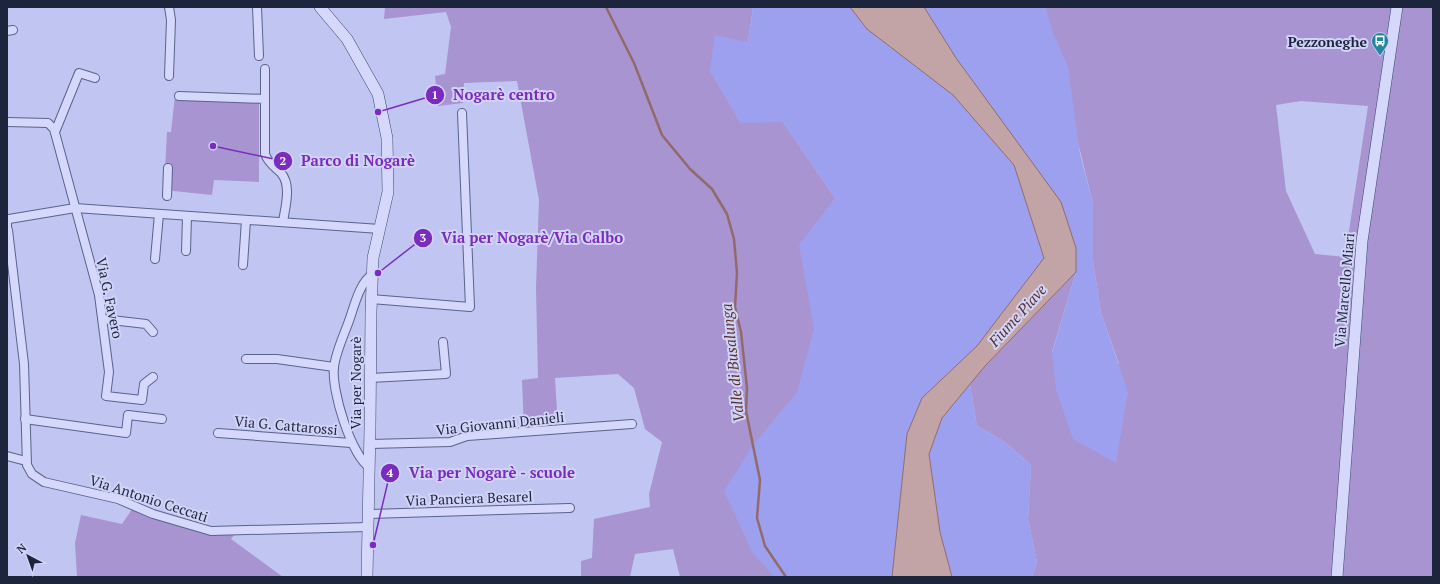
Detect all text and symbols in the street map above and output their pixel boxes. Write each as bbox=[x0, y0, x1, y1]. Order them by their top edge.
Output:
bus stop icon: Pezzoneghe bbox=[1370, 31, 1390, 56]
place label: Pezzoneghe bbox=[1288, 32, 1367, 51]
callout: Nogarè centro bbox=[425, 81, 562, 108]
text: Nogarè centro bbox=[453, 84, 555, 104]
text: 1 bbox=[432, 87, 438, 102]
callout: Parco di Nogarè bbox=[273, 147, 423, 174]
text: Parco di Nogarè bbox=[301, 150, 415, 170]
text: 2 bbox=[280, 153, 287, 168]
callout: Via per Nogarè/Via Calbo bbox=[413, 224, 631, 251]
text: Via per Nogarè/Via Calbo bbox=[441, 227, 623, 247]
text: 3 bbox=[420, 230, 427, 245]
street label: Via Marcello Miari bbox=[1330, 232, 1358, 348]
street label: Via G. Favero bbox=[92, 256, 128, 340]
water label: Fiume Piave bbox=[983, 280, 1050, 351]
water label: Valle di Busalunga bbox=[716, 303, 748, 423]
street label: Via per Nogarè bbox=[346, 337, 365, 429]
street label: Via Giovanni Danieli bbox=[435, 407, 565, 439]
street label: Via G. Cattarossi bbox=[234, 411, 338, 439]
callout: Via per Nogarè - scuole bbox=[380, 459, 584, 486]
text: Via per Nogarè - scuole bbox=[409, 462, 575, 482]
text: 4 bbox=[387, 465, 394, 480]
street label: Via Antonio Ceccati bbox=[87, 470, 211, 526]
street label: Via Panciera Besarel bbox=[405, 486, 533, 510]
north arrow bbox=[8, 536, 48, 576]
text: N bbox=[14, 540, 30, 556]

